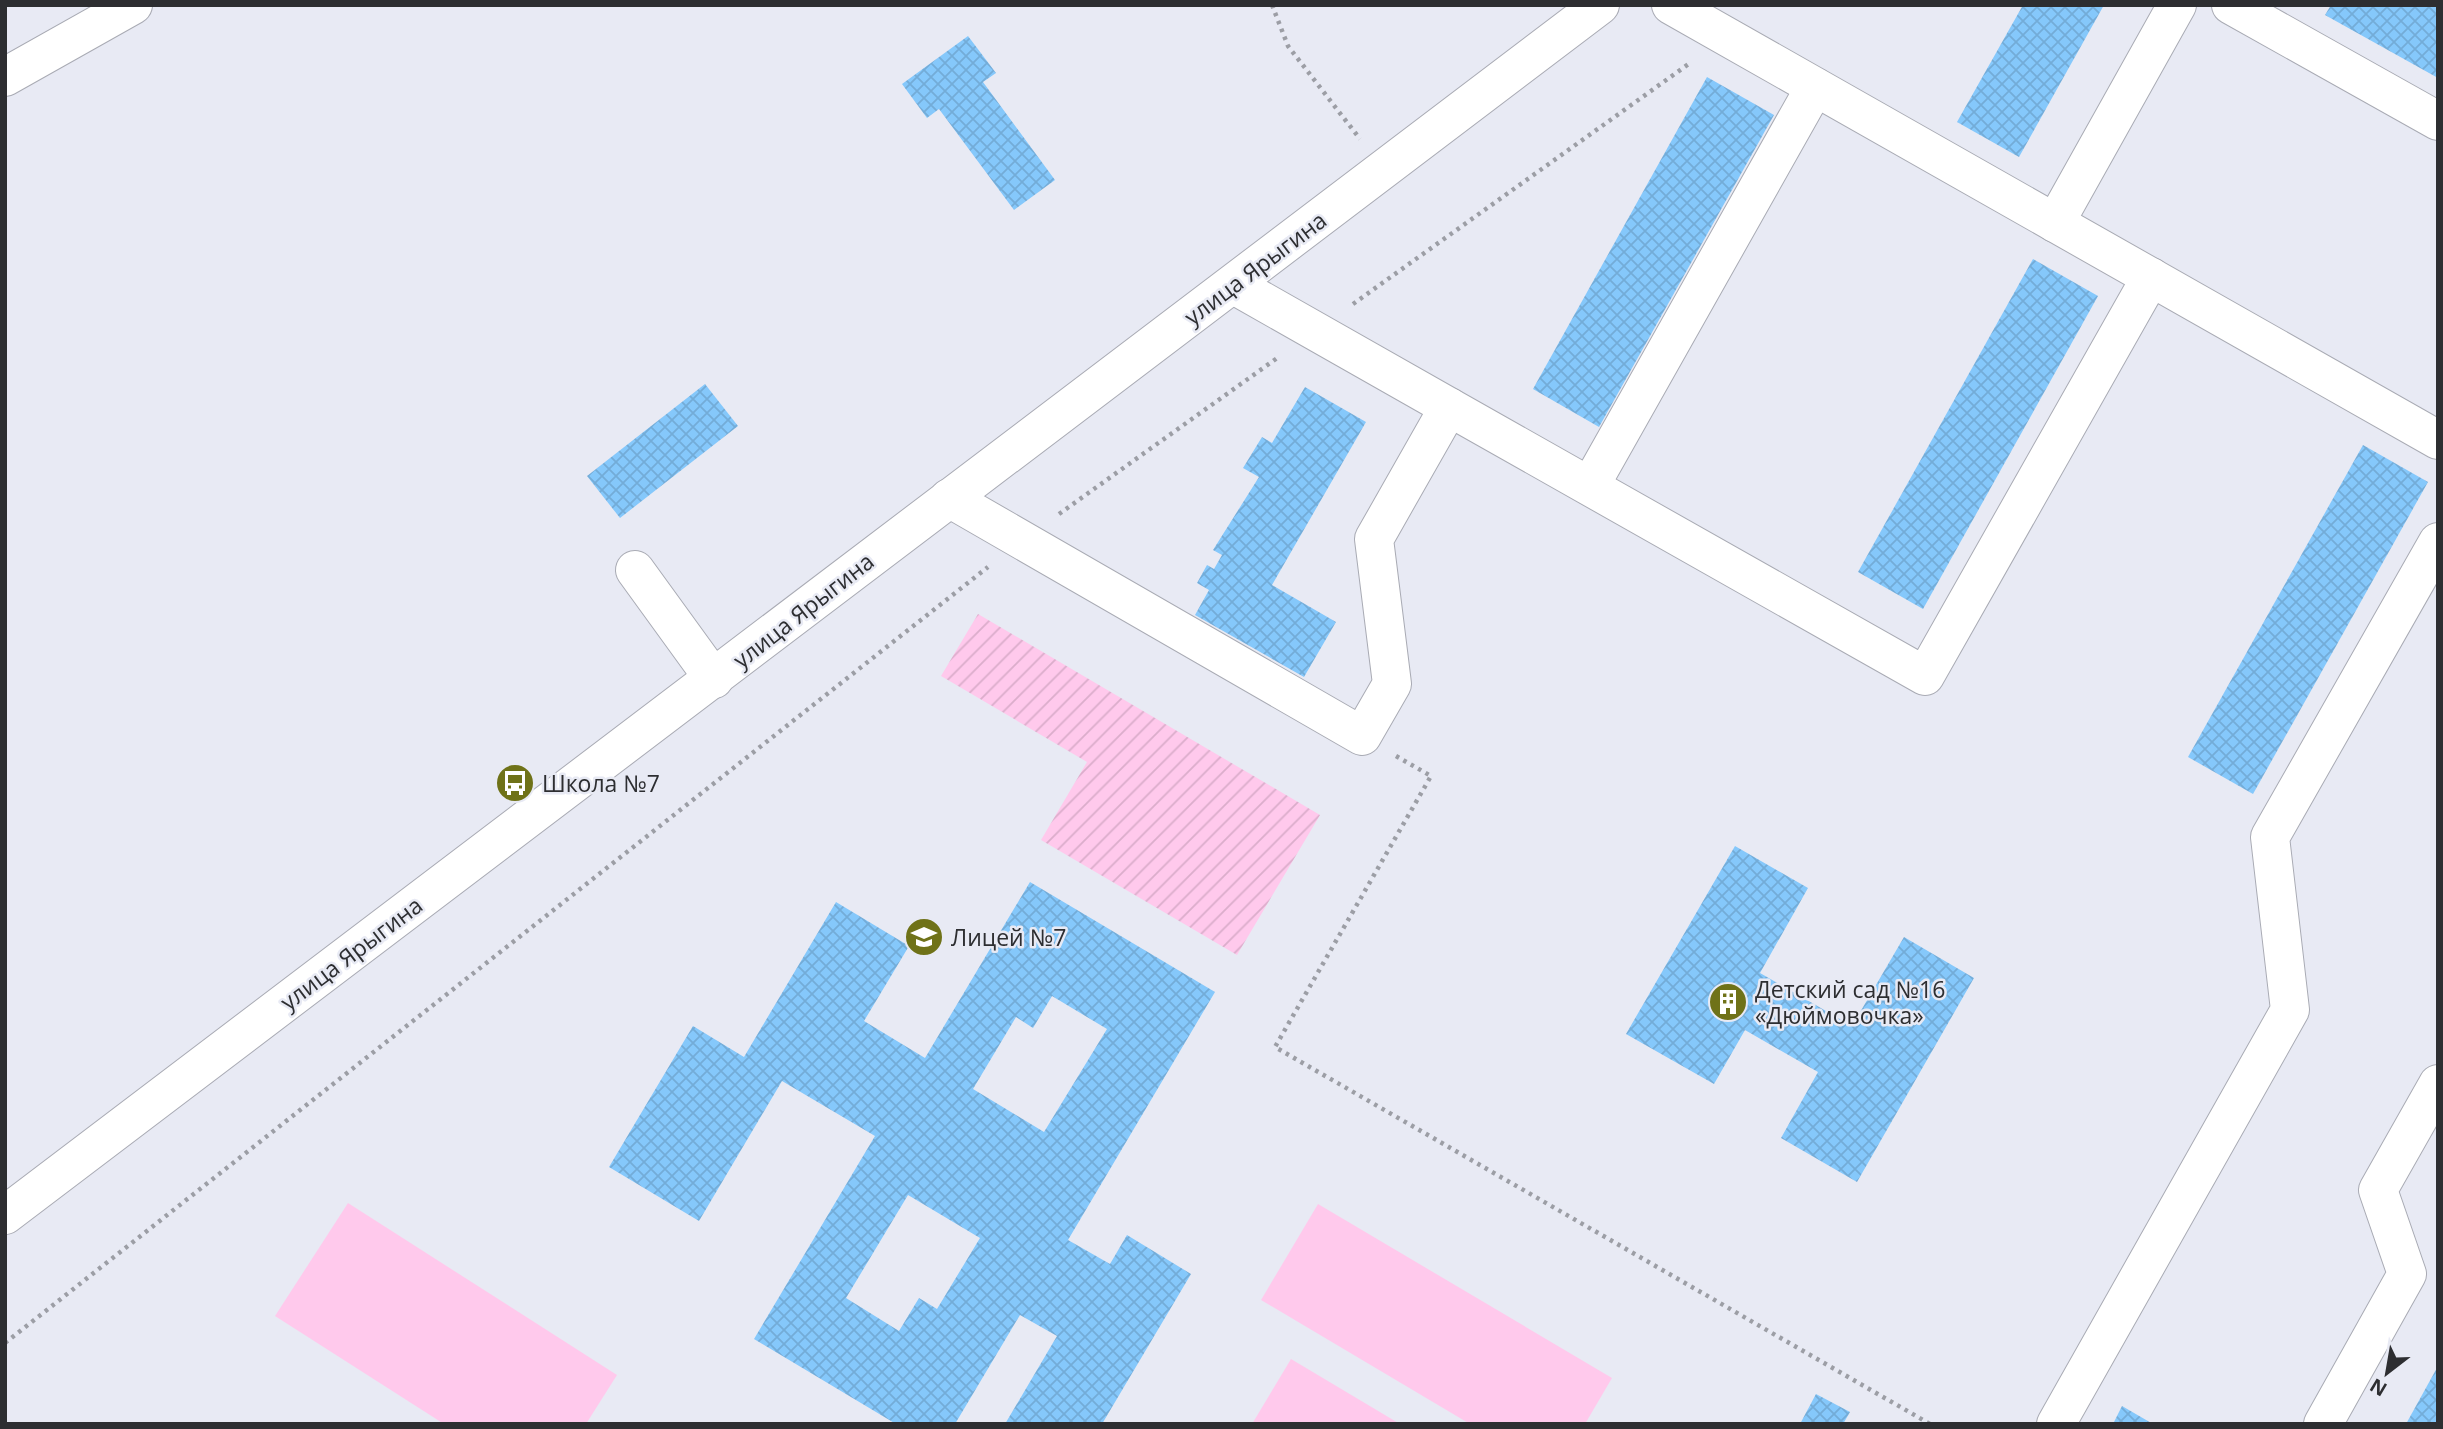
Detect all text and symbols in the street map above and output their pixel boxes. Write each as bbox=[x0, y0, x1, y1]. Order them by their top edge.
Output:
street label: улица Ярыгина bbox=[1177, 204, 1333, 332]
street label: улица Ярыгина bbox=[726, 545, 880, 675]
bus stop icon: Школа №7 bbox=[494, 762, 536, 804]
place label: Школа №7 bbox=[542, 767, 660, 799]
street label: улица Ярыгина bbox=[273, 889, 429, 1017]
school or university icon: Лицей №7 bbox=[903, 916, 945, 958]
place label: Лицей №7 bbox=[951, 921, 1066, 953]
place label: Детский сад №16 «Дюймовочка» bbox=[1755, 973, 1945, 1031]
building icon: Детский сад №16 «Дюймовочка» bbox=[1707, 981, 1749, 1023]
north arrow bbox=[2352, 1338, 2422, 1408]
text: N bbox=[2365, 1372, 2392, 1403]

